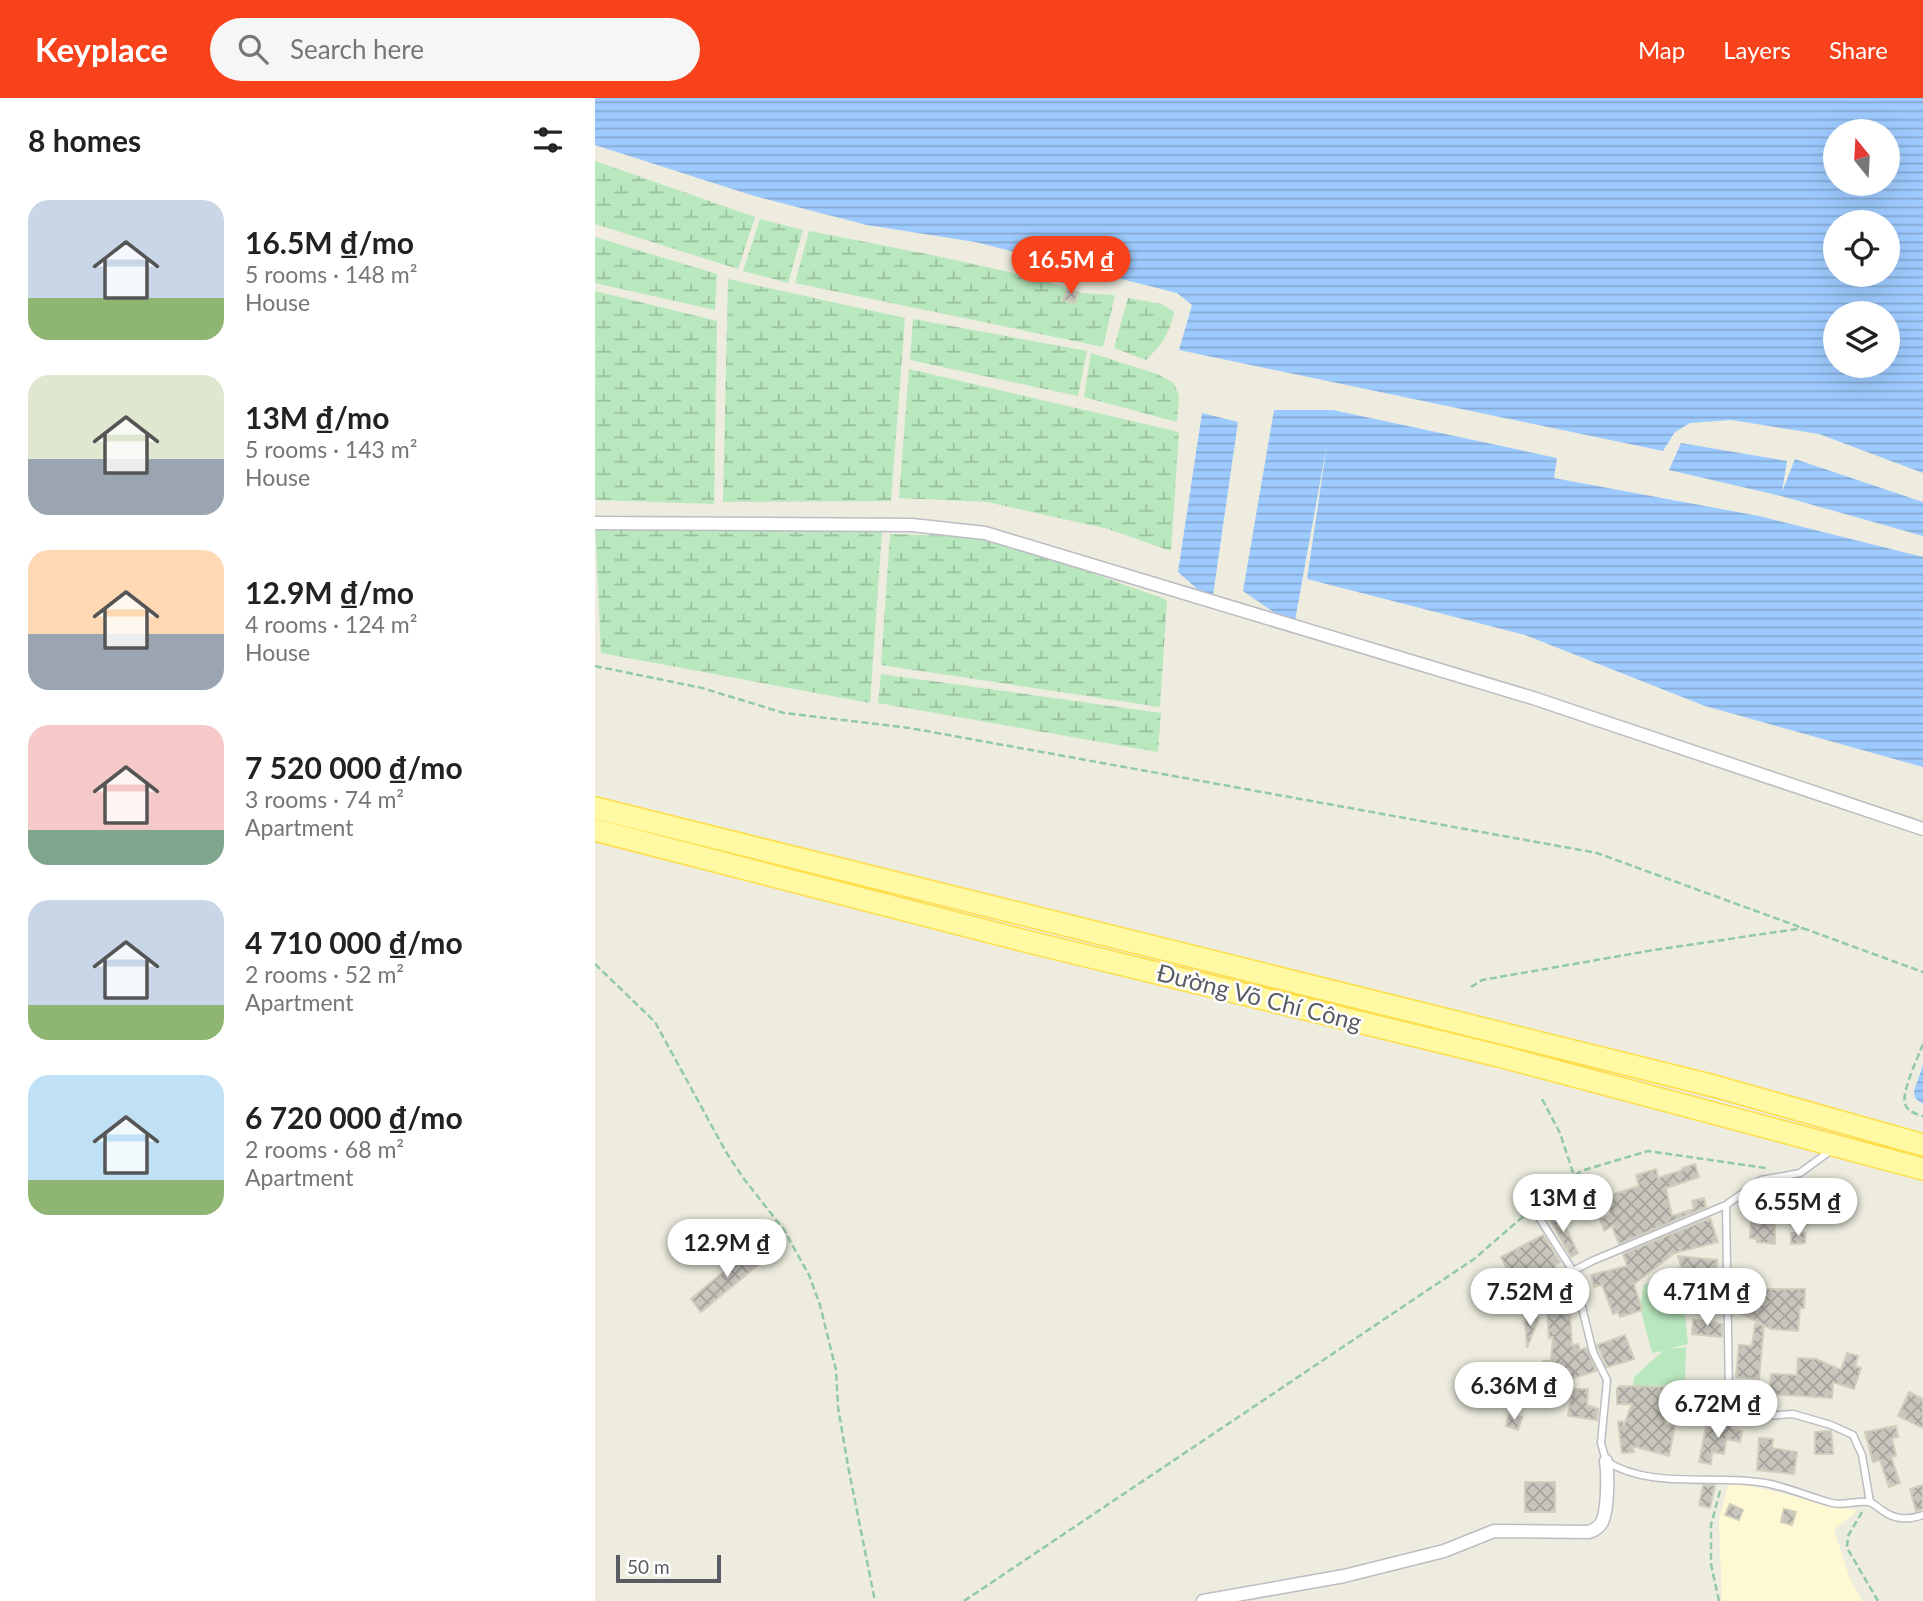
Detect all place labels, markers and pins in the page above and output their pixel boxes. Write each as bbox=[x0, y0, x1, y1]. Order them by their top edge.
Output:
pin: 16.5M ₫ bbox=[1006, 236, 1136, 296]
pin: 13M ₫ bbox=[1514, 1174, 1612, 1234]
pin: 6.55M ₫ bbox=[1733, 1178, 1863, 1238]
pin: 12.9M ₫ bbox=[662, 1220, 792, 1279]
pin: 7.52M ₫ bbox=[1465, 1268, 1595, 1328]
pin: 4.71M ₫ bbox=[1642, 1268, 1772, 1328]
pin: 6.36M ₫ bbox=[1449, 1362, 1579, 1422]
pin: 6.72M ₫ bbox=[1653, 1380, 1783, 1440]

